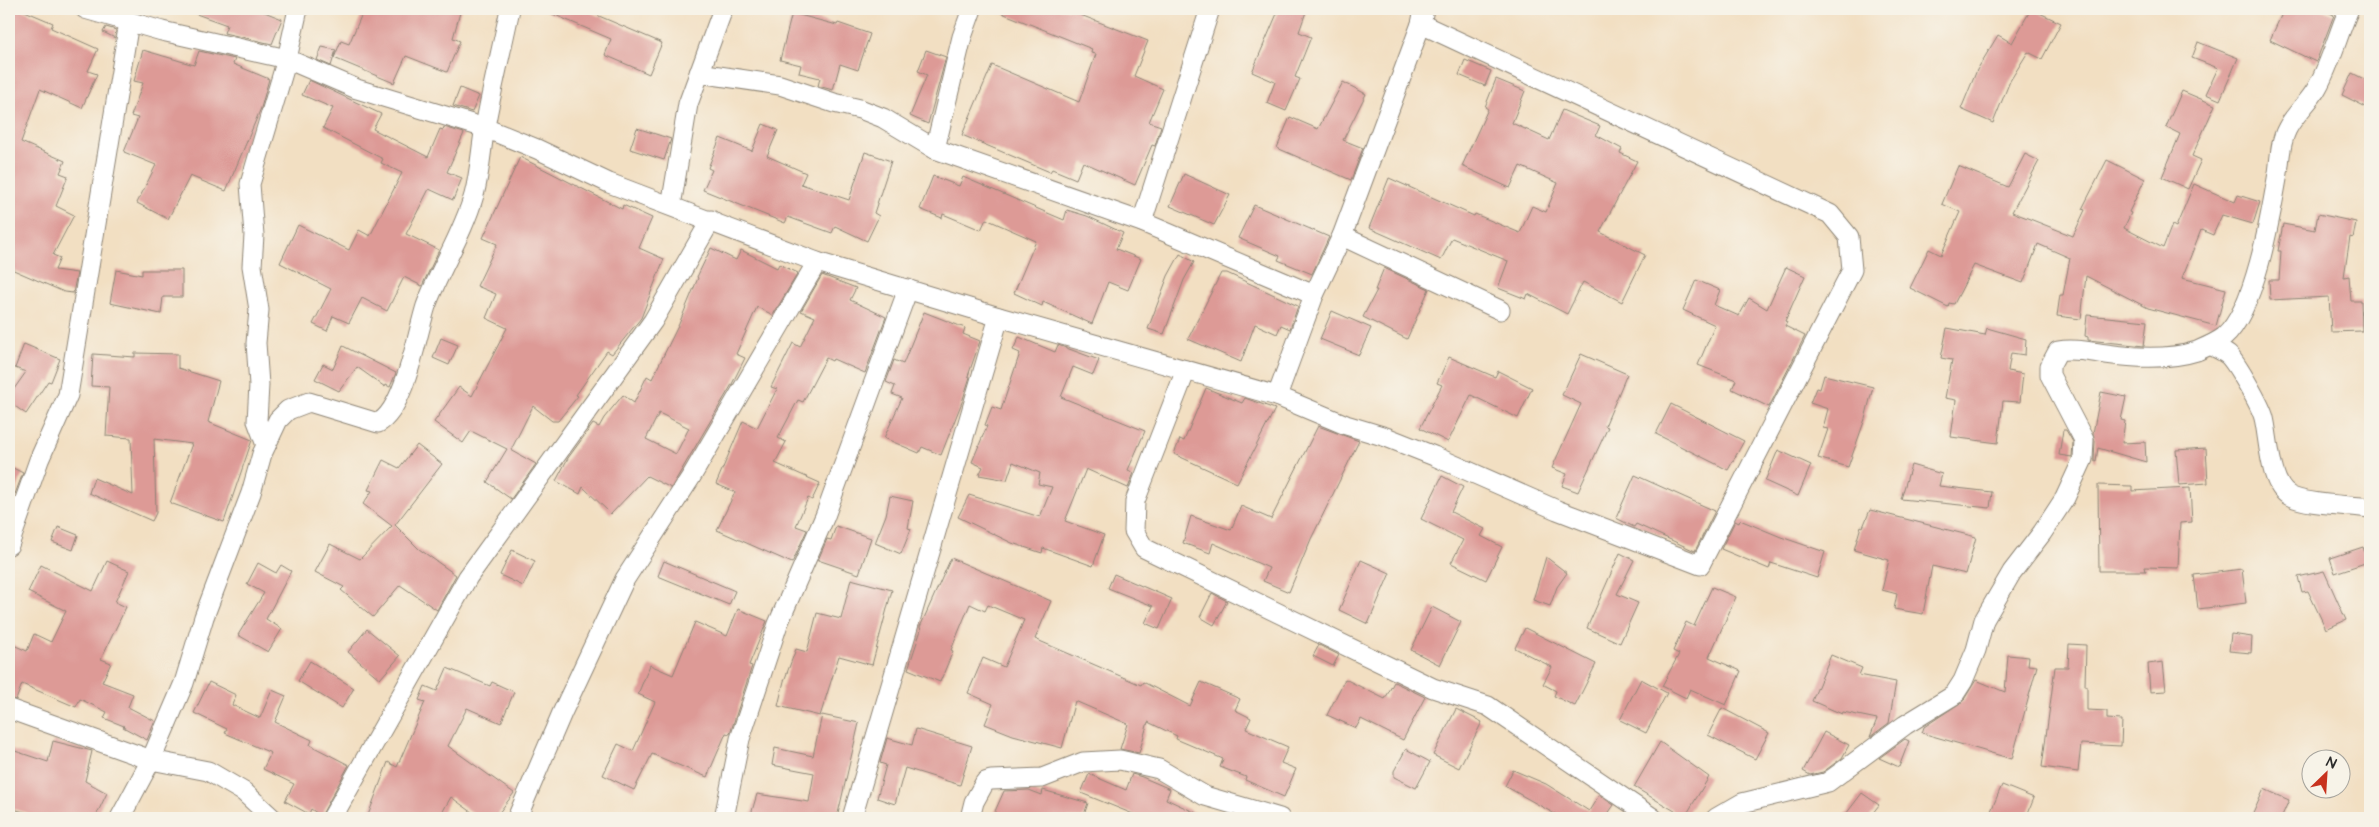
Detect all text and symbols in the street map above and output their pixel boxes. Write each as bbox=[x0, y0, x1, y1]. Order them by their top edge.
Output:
north arrow bbox=[2302, 750, 2352, 800]
text: N bbox=[2323, 752, 2339, 774]

